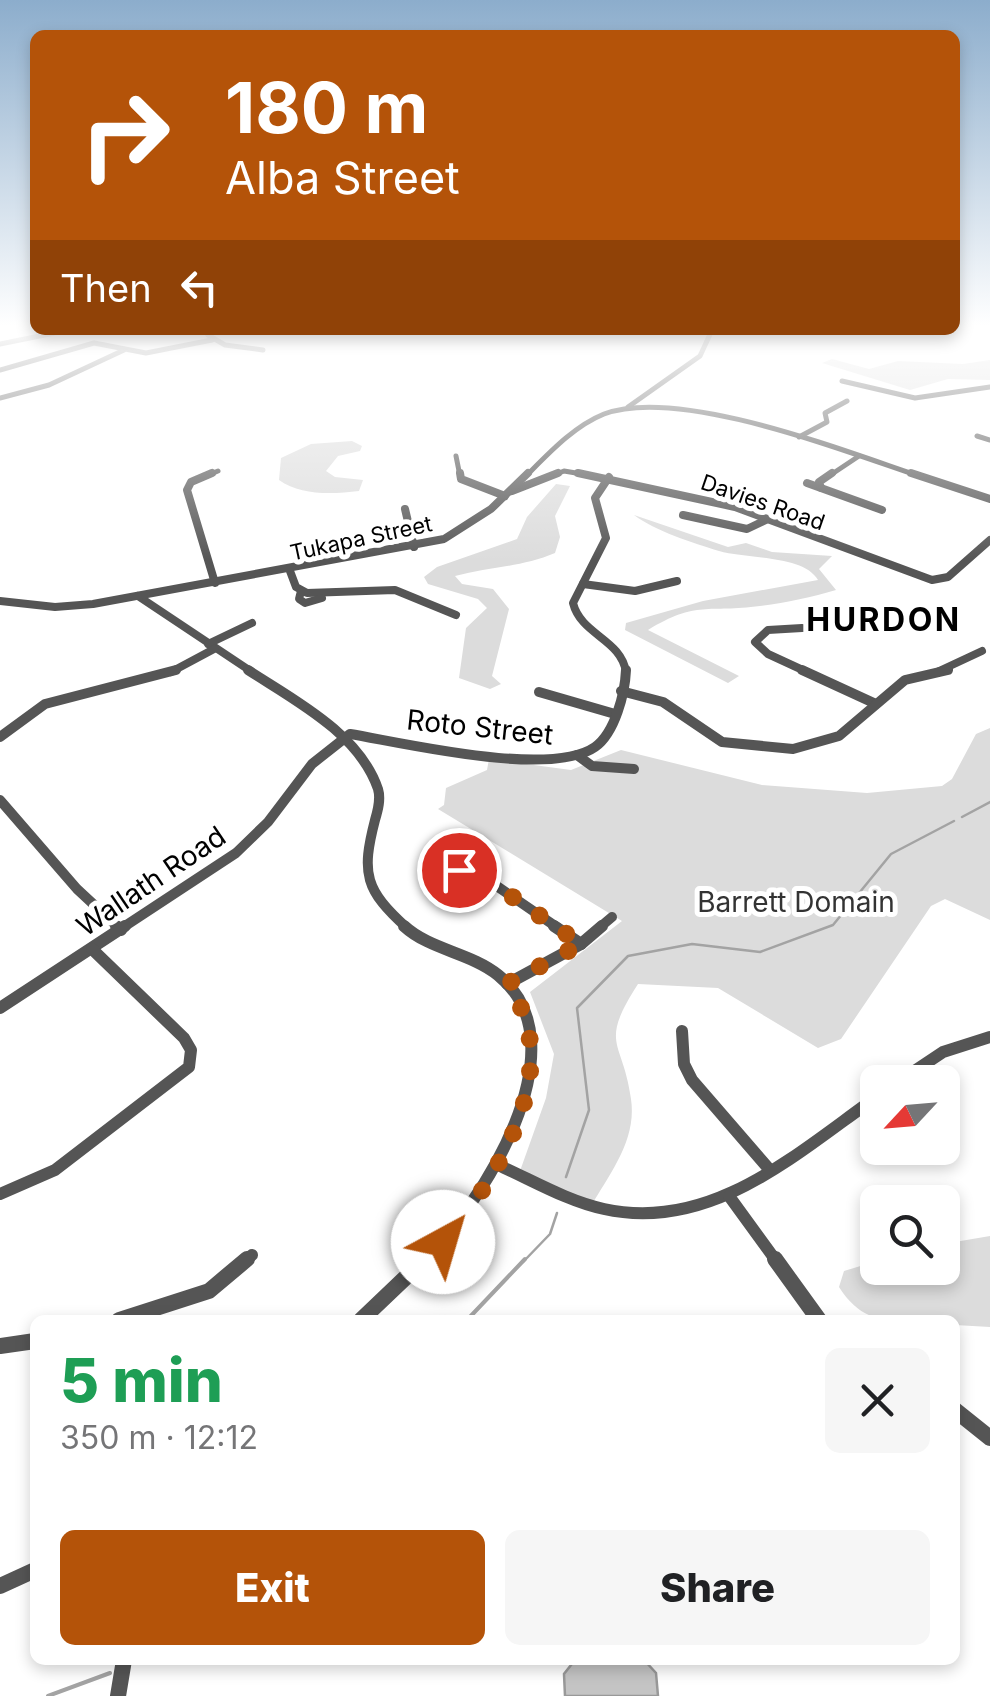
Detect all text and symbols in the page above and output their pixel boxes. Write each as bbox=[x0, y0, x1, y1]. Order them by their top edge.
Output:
text: 180 m bbox=[225, 65, 428, 150]
icon: right bbox=[60, 70, 190, 200]
text: Alba Street bbox=[225, 150, 460, 205]
icon: left bbox=[172, 260, 227, 315]
text: Then bbox=[60, 265, 152, 311]
street label: Davies Road bbox=[698, 469, 828, 535]
street label: Tukapa Street bbox=[288, 510, 434, 566]
district label: HURDON bbox=[806, 600, 962, 639]
street label: Roto Street bbox=[405, 702, 555, 752]
street label: Wallath Road bbox=[70, 819, 232, 943]
pin bbox=[417, 828, 502, 913]
icon: arrive bbox=[432, 843, 487, 898]
park label: Barrett Domain bbox=[697, 885, 895, 919]
north arrow bbox=[860, 1065, 960, 1165]
map controls bbox=[860, 1065, 960, 1285]
button: search bbox=[860, 1185, 960, 1285]
position arrow bbox=[391, 1190, 495, 1294]
text: 5 min bbox=[60, 1344, 223, 1416]
button: close bbox=[825, 1348, 930, 1453]
text: 350 m · 12:12 bbox=[60, 1418, 258, 1457]
button: Exit bbox=[60, 1530, 485, 1645]
button: Share bbox=[505, 1530, 930, 1645]

